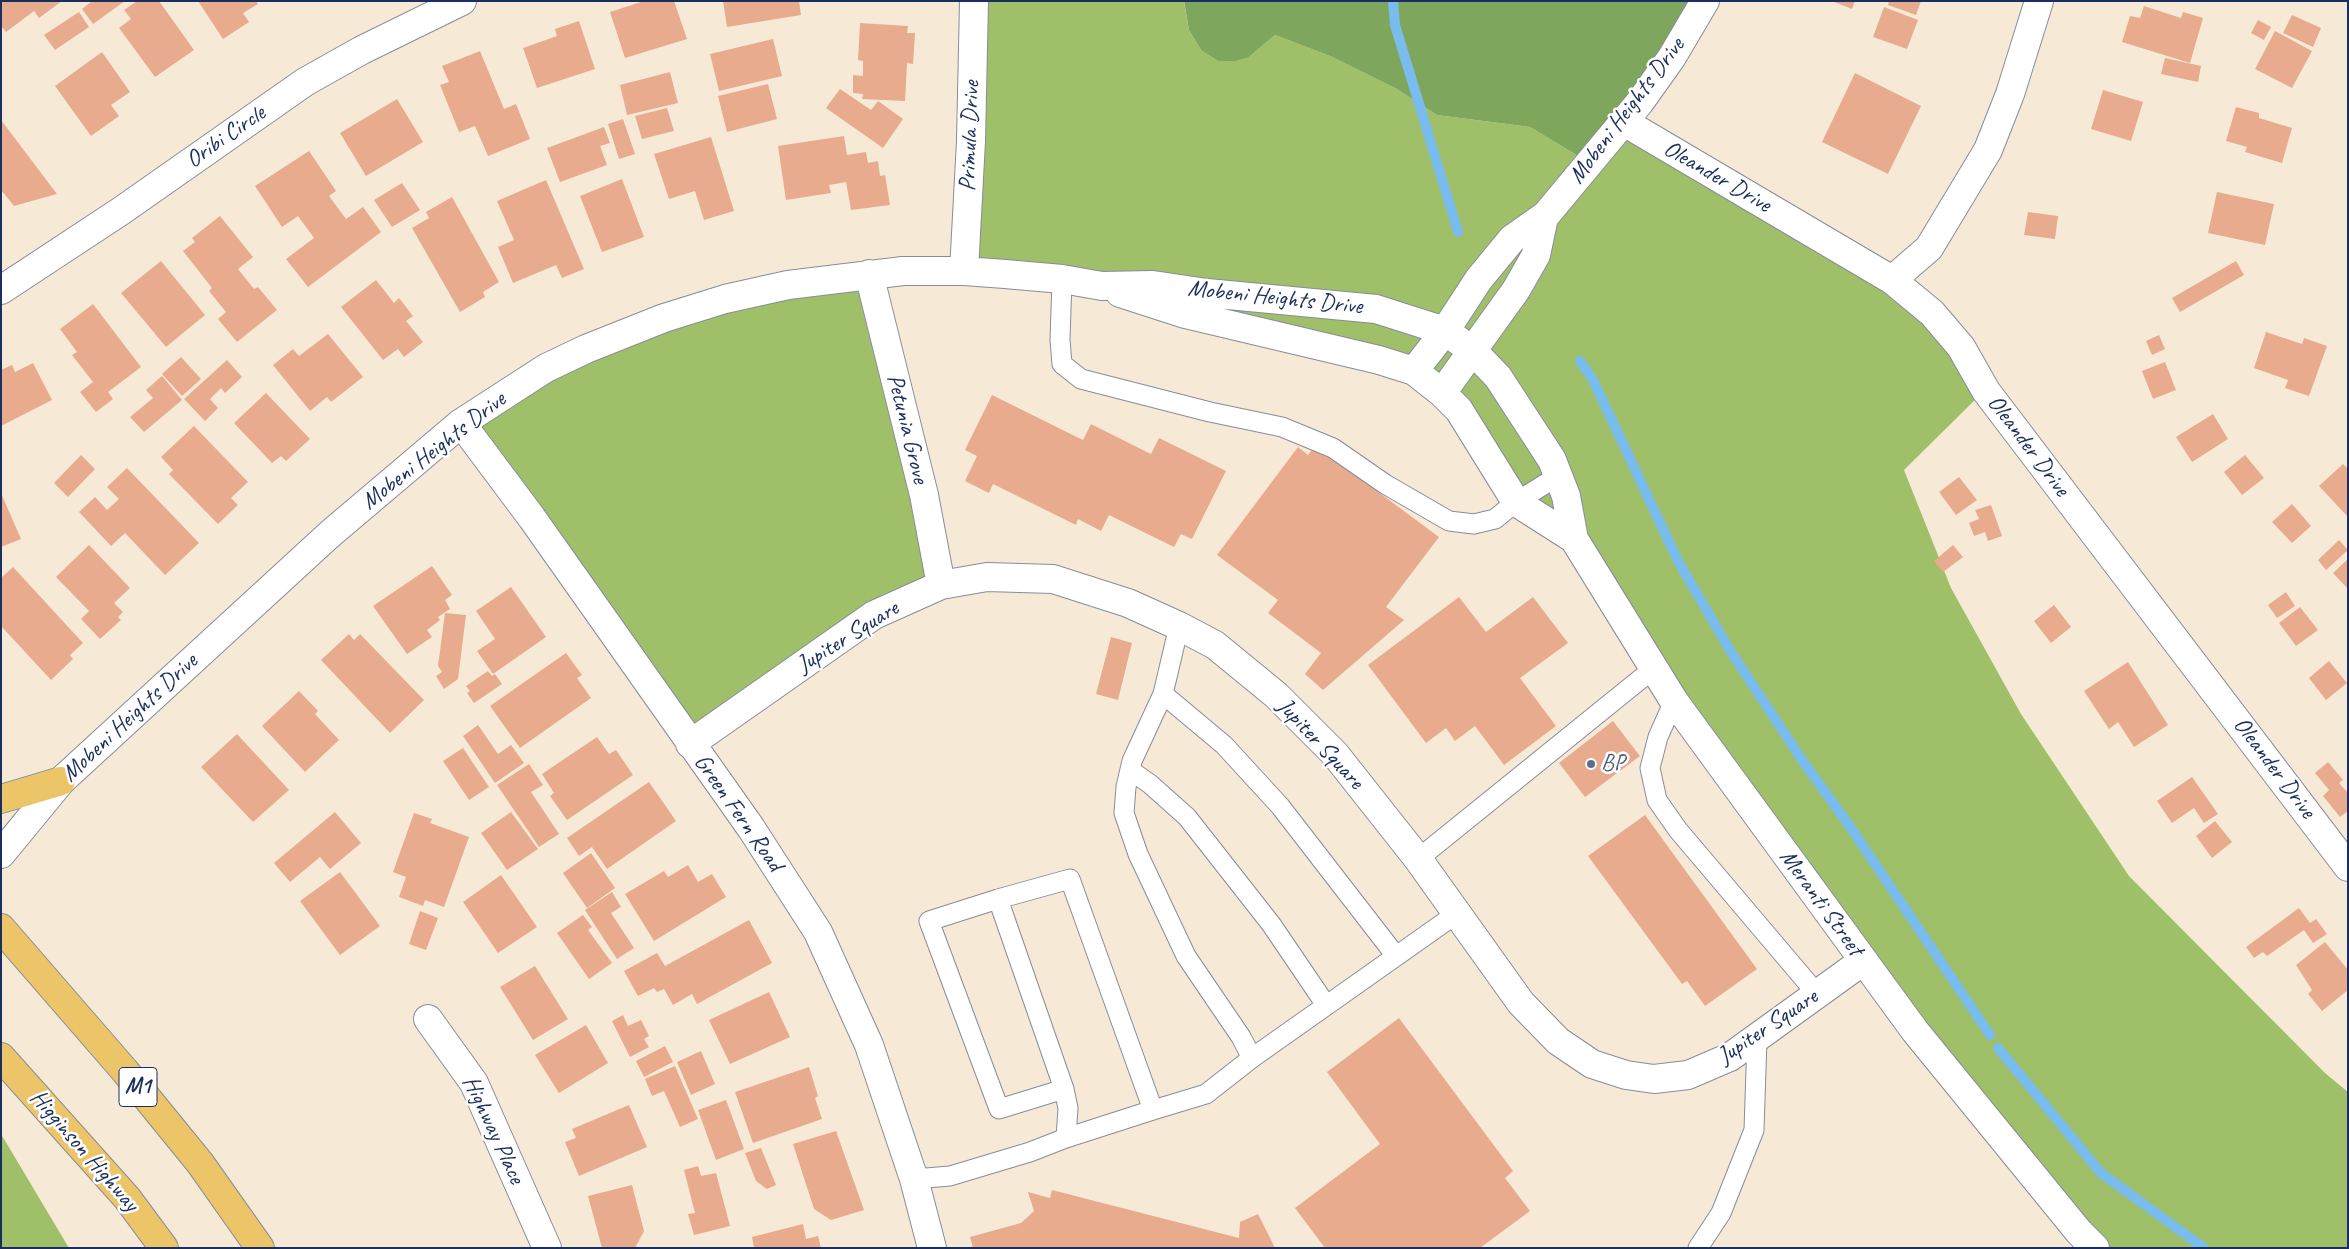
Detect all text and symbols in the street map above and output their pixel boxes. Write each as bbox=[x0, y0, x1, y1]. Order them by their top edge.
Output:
street label: Mobeni Heights Drive bbox=[1563, 32, 1691, 190]
street label: Primula Drive bbox=[954, 80, 986, 192]
street label: Oribi Circle bbox=[181, 99, 271, 175]
street label: Oleander Drive bbox=[1658, 135, 1776, 219]
street label: Mobeni Heights Drive bbox=[1186, 275, 1364, 321]
street label: Petunia Grove bbox=[880, 371, 934, 487]
street label: Mobeni Heights Drive bbox=[356, 386, 512, 516]
street label: Oleander Drive bbox=[1981, 390, 2075, 502]
street label: Jupiter Square bbox=[792, 594, 904, 680]
street label: Mobeni Heights Drive bbox=[56, 648, 204, 788]
street label: Jupiter Square bbox=[1270, 692, 1370, 796]
street label: Oleander Drive bbox=[2227, 712, 2321, 824]
street label: Green Fern Road bbox=[687, 749, 789, 877]
place label: BP bbox=[1601, 750, 1625, 778]
marker: BP bbox=[1585, 758, 1597, 770]
street label: Meranti Street bbox=[1773, 844, 1869, 962]
street label: Jupiter Square bbox=[1713, 983, 1823, 1071]
road number: M1 bbox=[119, 1068, 157, 1106]
street label: Highway Place bbox=[455, 1071, 531, 1189]
street label: Higginson Highway bbox=[23, 1084, 145, 1218]

